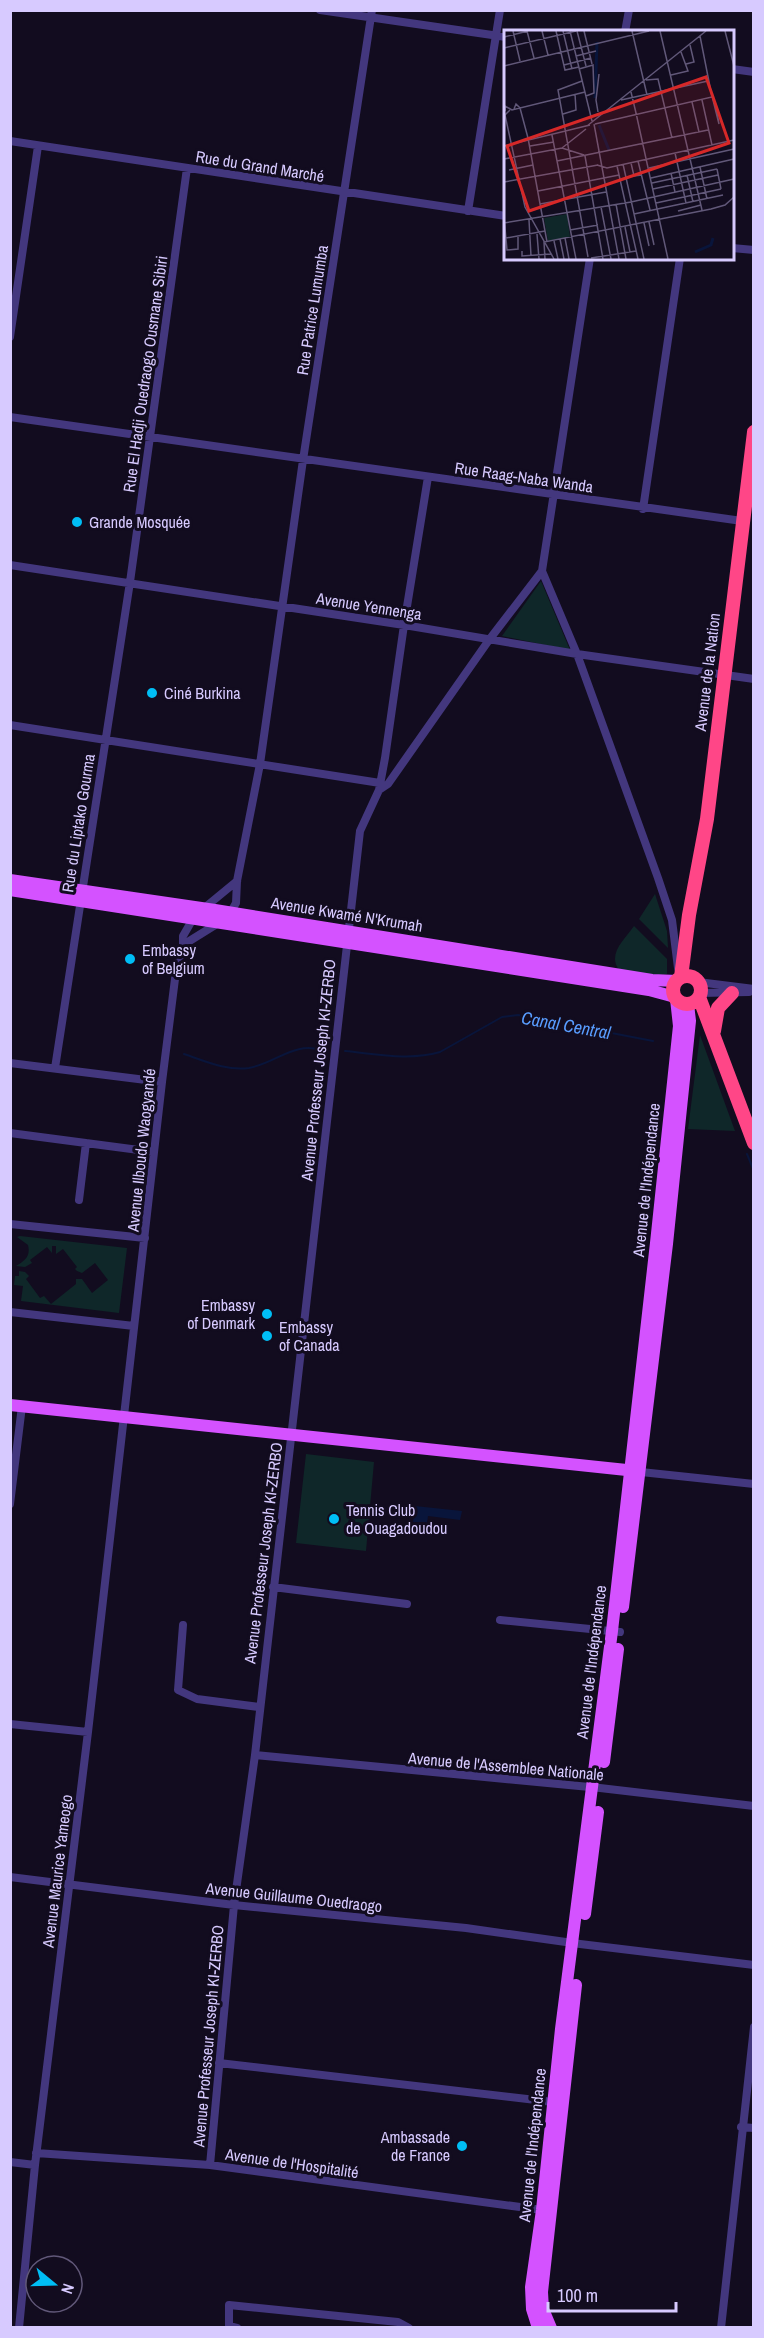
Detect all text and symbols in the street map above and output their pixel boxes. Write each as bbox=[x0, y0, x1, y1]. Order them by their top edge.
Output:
inset map bbox=[504, 30, 734, 260]
street label: Rue du Grand Marché bbox=[194, 145, 326, 187]
street label: Rue Patrice Lumumba bbox=[291, 243, 333, 377]
street label: Rue El Hadji Ouedraogo Ousmane Sibiri bbox=[118, 254, 172, 494]
street label: Rue Raag-Naba Wanda bbox=[453, 456, 595, 498]
place label: Grande Mosquée bbox=[89, 511, 190, 533]
marker: Grande Mosquée bbox=[70, 515, 84, 529]
street label: Avenue Yennenga bbox=[314, 587, 424, 625]
street label: Avenue de la Nation bbox=[689, 612, 725, 733]
place label: Ciné Burkina bbox=[164, 682, 241, 704]
marker: Ciné Burkina bbox=[145, 686, 159, 700]
street label: Rue du Liptako Gourma bbox=[56, 751, 100, 894]
street label: Avenue Kwamé N'Krumah bbox=[269, 891, 424, 937]
place label: Embassy of Belgium bbox=[142, 939, 205, 979]
marker: Embassy of Belgium bbox=[123, 952, 137, 966]
street label: Avenue Professeur Joseph KI-ZERBO bbox=[295, 958, 341, 1183]
water label: Canal Central bbox=[519, 1005, 613, 1045]
street label: Avenue Ilboudo Waogyandé bbox=[121, 1067, 161, 1234]
street label: Avenue de l'Indépendance bbox=[627, 1102, 665, 1259]
place label: Embassy of Denmark bbox=[187, 1294, 255, 1334]
marker: Embassy of Denmark bbox=[260, 1307, 274, 1321]
place label: Embassy of Canada bbox=[279, 1316, 340, 1356]
marker: Embassy of Canada bbox=[260, 1329, 274, 1343]
street label: Avenue Professeur Joseph KI-ZERBO bbox=[238, 1441, 288, 1666]
place label: Tennis Club de Ouagadoudou bbox=[346, 1499, 447, 1539]
marker: Tennis Club de Ouagadoudou bbox=[327, 1512, 341, 1526]
street label: Avenue de l'Indépendance bbox=[571, 1584, 611, 1741]
street label: Avenue de l'Assemblee Nationale bbox=[406, 1746, 605, 1786]
street label: Avenue Maurice Yameogo bbox=[37, 1793, 77, 1950]
street label: Avenue Guillaume Ouedraogo bbox=[204, 1877, 383, 1917]
street label: Avenue Professeur Joseph KI-ZERBO bbox=[187, 1924, 229, 2149]
street label: Avenue de l'Indépendance bbox=[513, 2067, 551, 2224]
place label: Ambassade de France bbox=[380, 2126, 450, 2166]
marker: Ambassade de France bbox=[455, 2139, 469, 2153]
street label: Avenue de l'Hospitalité bbox=[223, 2143, 360, 2183]
north arrow bbox=[24, 2254, 84, 2314]
scale bar bbox=[548, 2275, 676, 2313]
text: N bbox=[56, 2281, 80, 2297]
text: 100 m bbox=[557, 2283, 598, 2308]

